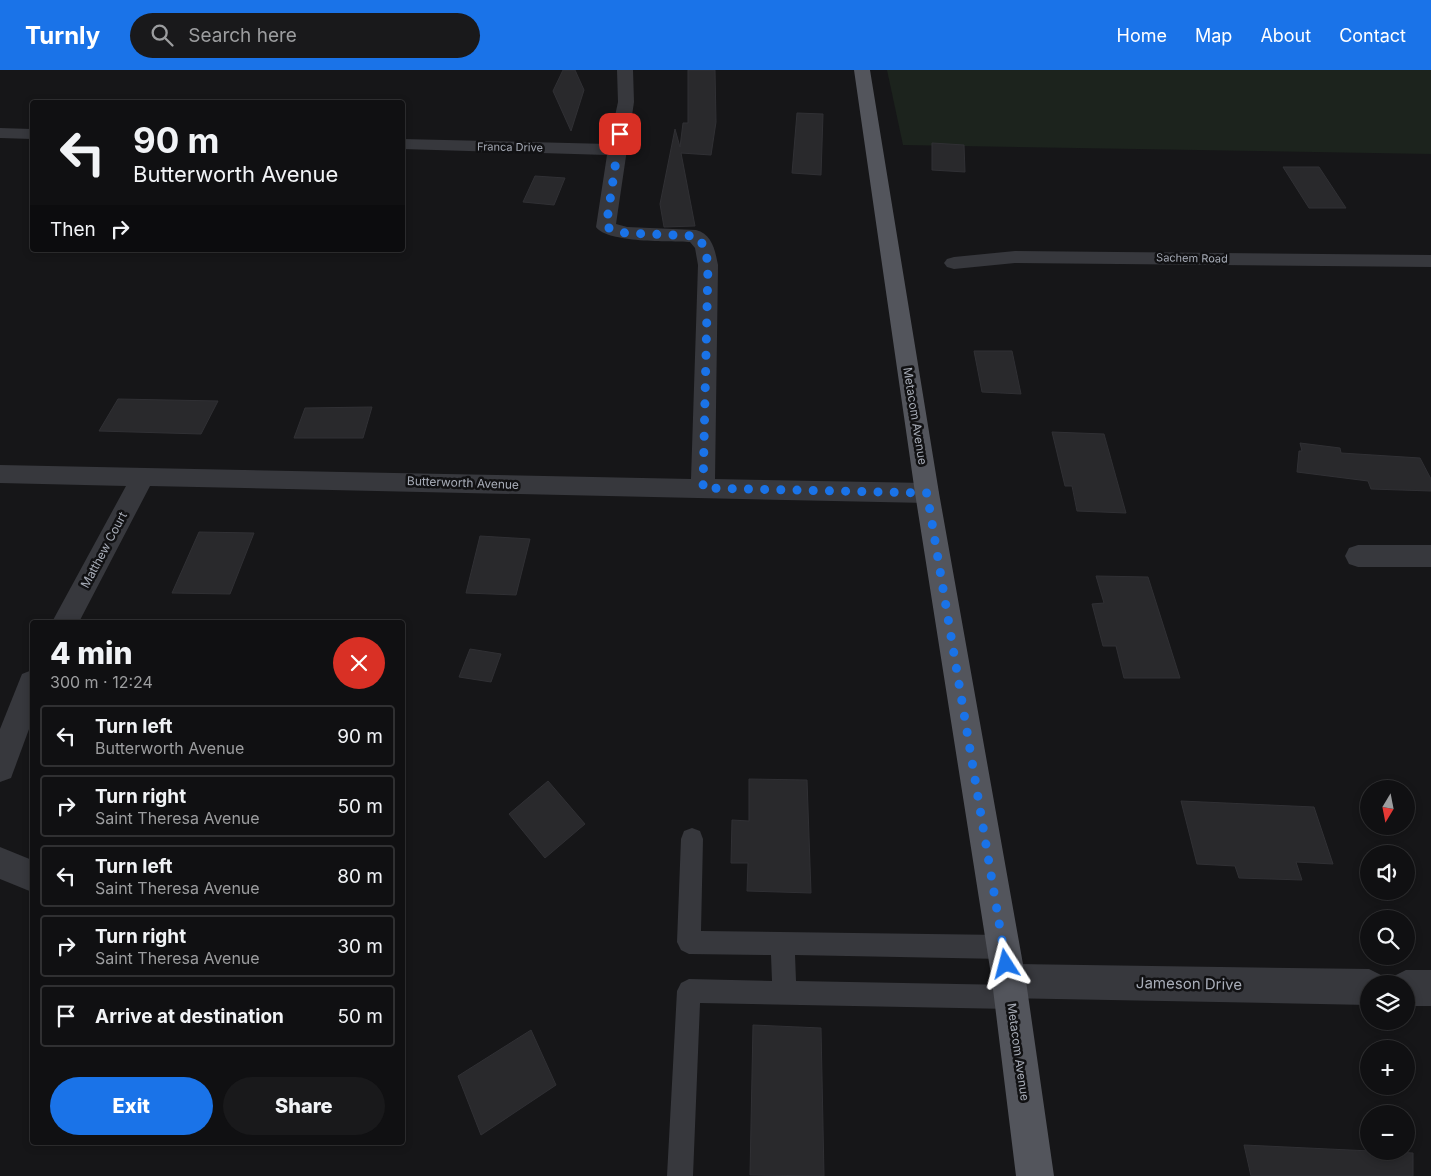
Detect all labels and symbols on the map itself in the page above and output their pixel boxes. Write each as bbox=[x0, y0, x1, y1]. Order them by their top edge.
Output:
pin bbox=[599, 113, 641, 155]
street label: Franca Drive bbox=[477, 139, 543, 155]
street label: Sachem Road bbox=[1156, 250, 1228, 266]
street label: Metacom Avenue bbox=[900, 366, 931, 466]
street label: Butterworth Avenue bbox=[407, 473, 519, 492]
street label: Matthew Court bbox=[77, 509, 130, 590]
north arrow bbox=[1360, 780, 1415, 835]
position arrow bbox=[979, 937, 1031, 989]
street label: Jameson Drive bbox=[1136, 973, 1242, 994]
street label: Metacom Avenue bbox=[1004, 1002, 1033, 1102]

